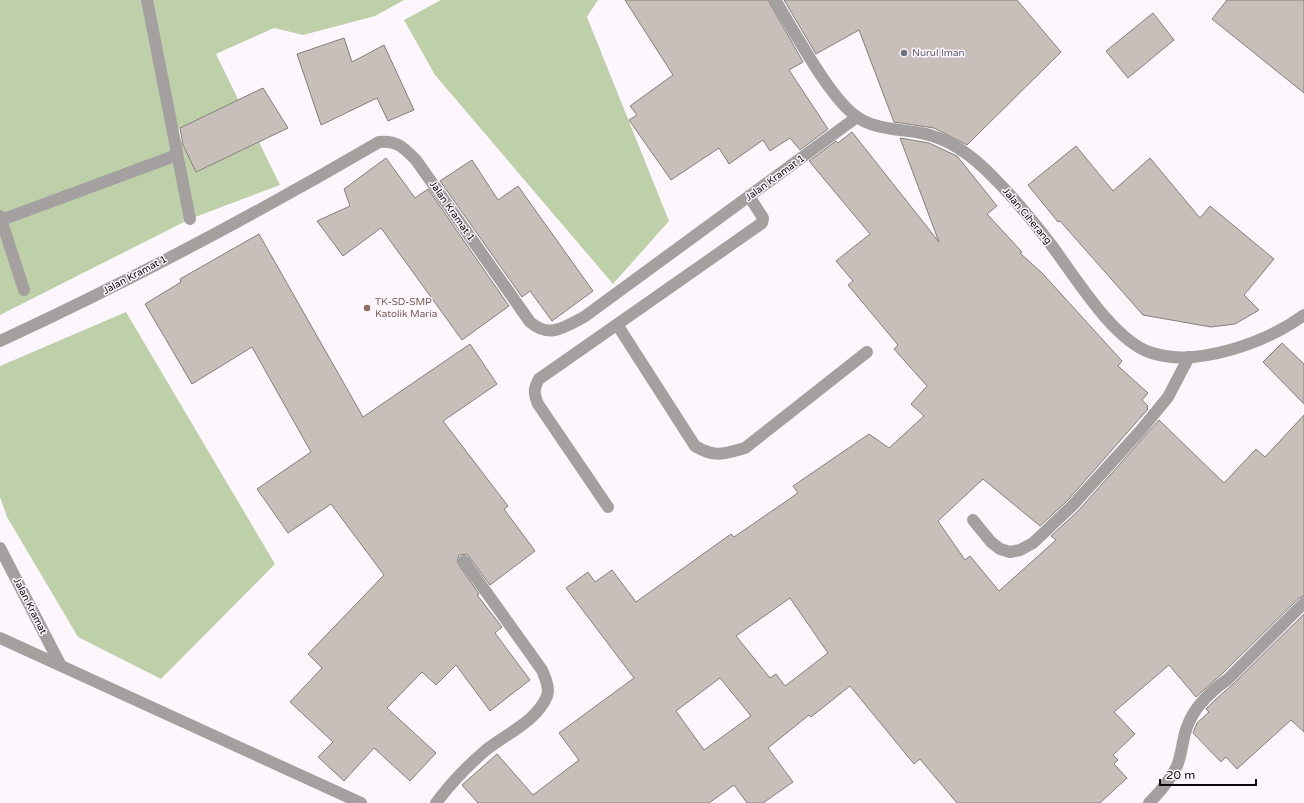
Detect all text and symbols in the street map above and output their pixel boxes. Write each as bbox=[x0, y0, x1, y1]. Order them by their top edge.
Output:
place label: Nurul Iman bbox=[912, 47, 965, 59]
marker: Nurul Iman bbox=[899, 48, 909, 58]
street label: Jalan Kramat 1 bbox=[743, 152, 807, 204]
street label: Jalan Kramat 1 bbox=[427, 179, 477, 243]
street label: Jalan Ciherang bbox=[1000, 185, 1054, 247]
street label: Jalan Kramat 1 bbox=[101, 253, 169, 297]
place label: TK-SD-SMP Katolik Maria bbox=[375, 296, 437, 320]
marker: TK-SD-SMP Katolik Maria bbox=[362, 303, 372, 313]
street label: Jalan Kramat bbox=[11, 576, 49, 636]
scale bar bbox=[1160, 761, 1256, 787]
text: 20 m bbox=[1166, 768, 1195, 782]

